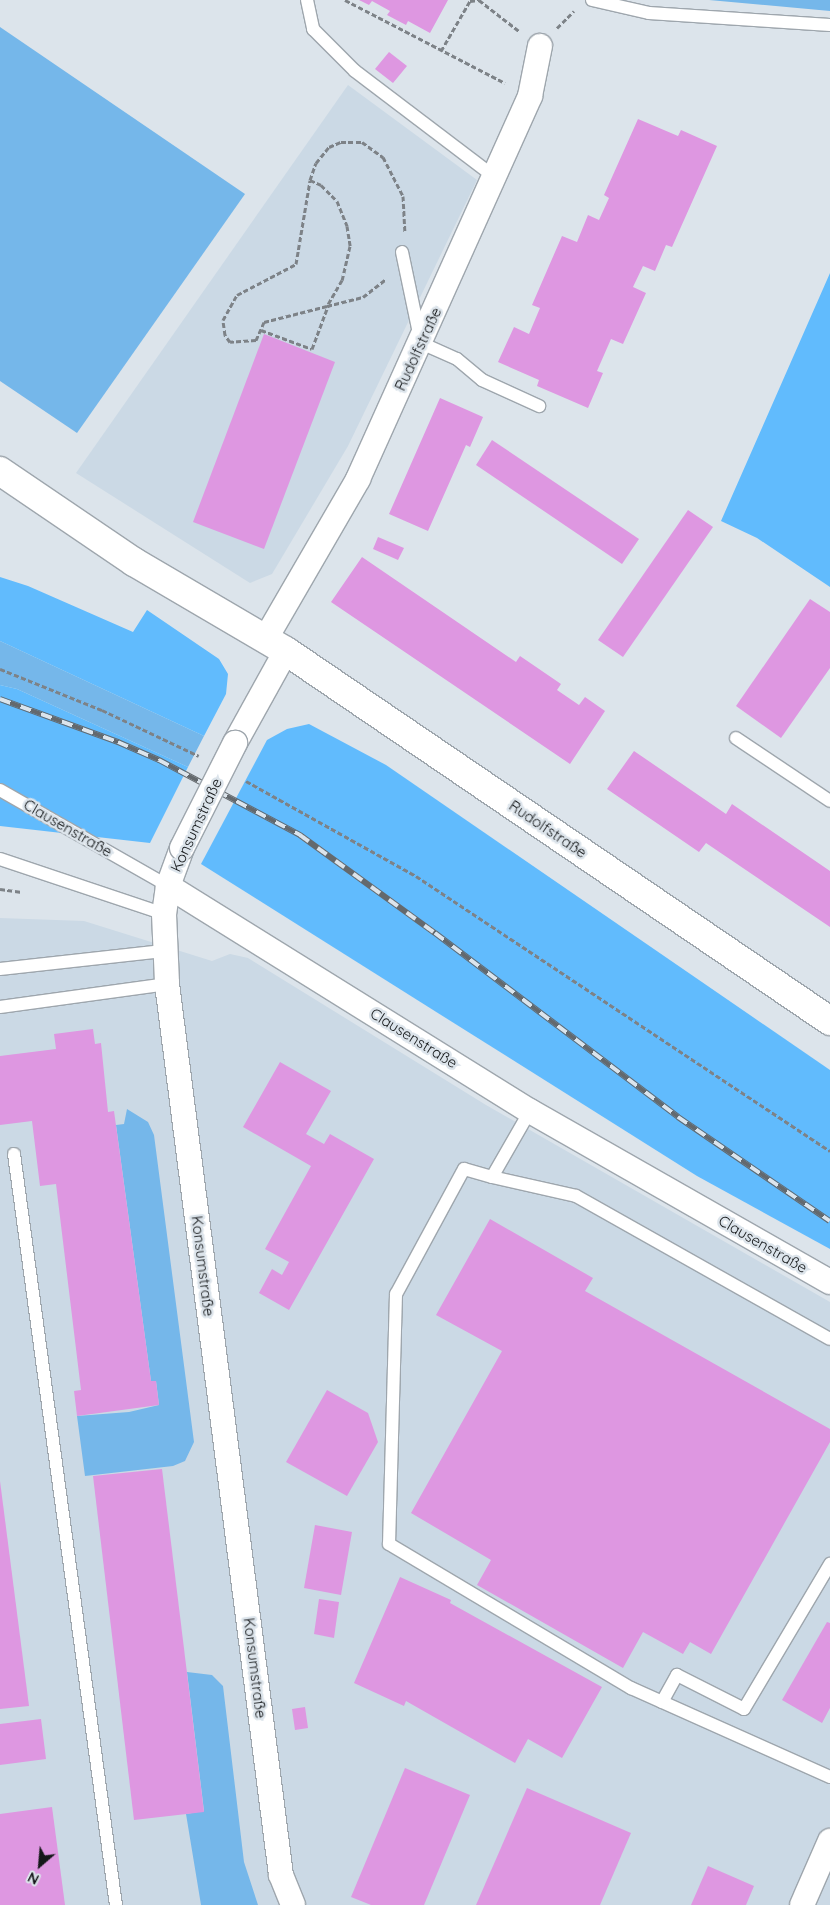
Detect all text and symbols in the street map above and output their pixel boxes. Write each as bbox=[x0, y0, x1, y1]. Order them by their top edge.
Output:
street label: Rudolfstraße bbox=[391, 305, 445, 393]
street label: Konsumstraße bbox=[166, 775, 226, 875]
street label: Clausenstraße bbox=[21, 795, 115, 861]
street label: Rudolfstraße bbox=[506, 796, 590, 862]
street label: Clausenstraße bbox=[367, 1004, 461, 1072]
street label: Clausenstraße bbox=[716, 1211, 810, 1277]
street label: Konsumstraße bbox=[188, 1215, 218, 1317]
street label: Konsumstraße bbox=[240, 1617, 270, 1719]
north arrow bbox=[15, 1840, 65, 1890]
text: N bbox=[25, 1868, 42, 1889]

